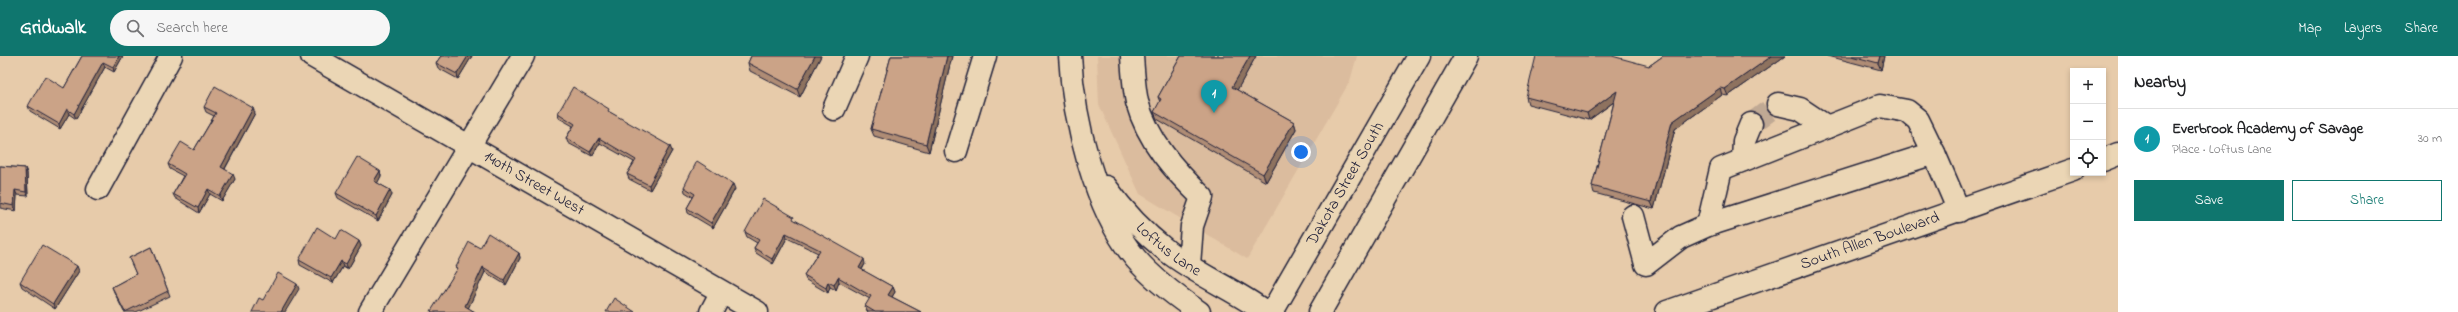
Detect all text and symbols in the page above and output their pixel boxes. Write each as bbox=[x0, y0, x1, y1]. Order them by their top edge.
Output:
search box bbox=[110, 10, 390, 46]
text: Gridwalk bbox=[20, 15, 86, 42]
icon: search bbox=[124, 17, 146, 39]
text: Search here bbox=[156, 17, 228, 39]
text: Map bbox=[2298, 18, 2322, 39]
text: Layers bbox=[2344, 18, 2382, 39]
text: Share bbox=[2404, 18, 2438, 39]
map controls bbox=[2070, 68, 2106, 176]
button: + bbox=[2070, 68, 2106, 104]
text: Nearby bbox=[2134, 70, 2186, 95]
pin: 1 bbox=[1201, 80, 1227, 113]
button: − bbox=[2070, 104, 2106, 140]
street label: Dakota Street South bbox=[1300, 117, 1391, 251]
text: Everbrook Academy of Savage bbox=[2172, 118, 2363, 140]
text: 1 bbox=[2145, 129, 2149, 148]
text: 30 m bbox=[2418, 129, 2442, 148]
button: locate bbox=[2070, 140, 2106, 176]
text: Place · Loftus Lane bbox=[2172, 140, 2272, 159]
your location bbox=[1291, 142, 1311, 162]
street label: 140th Street West bbox=[479, 145, 589, 223]
button: Save bbox=[2134, 180, 2284, 221]
button: Share bbox=[2292, 180, 2442, 221]
street label: South Allen Boulevard bbox=[1797, 206, 1943, 276]
street label: Loftus Lane bbox=[1130, 217, 1206, 283]

